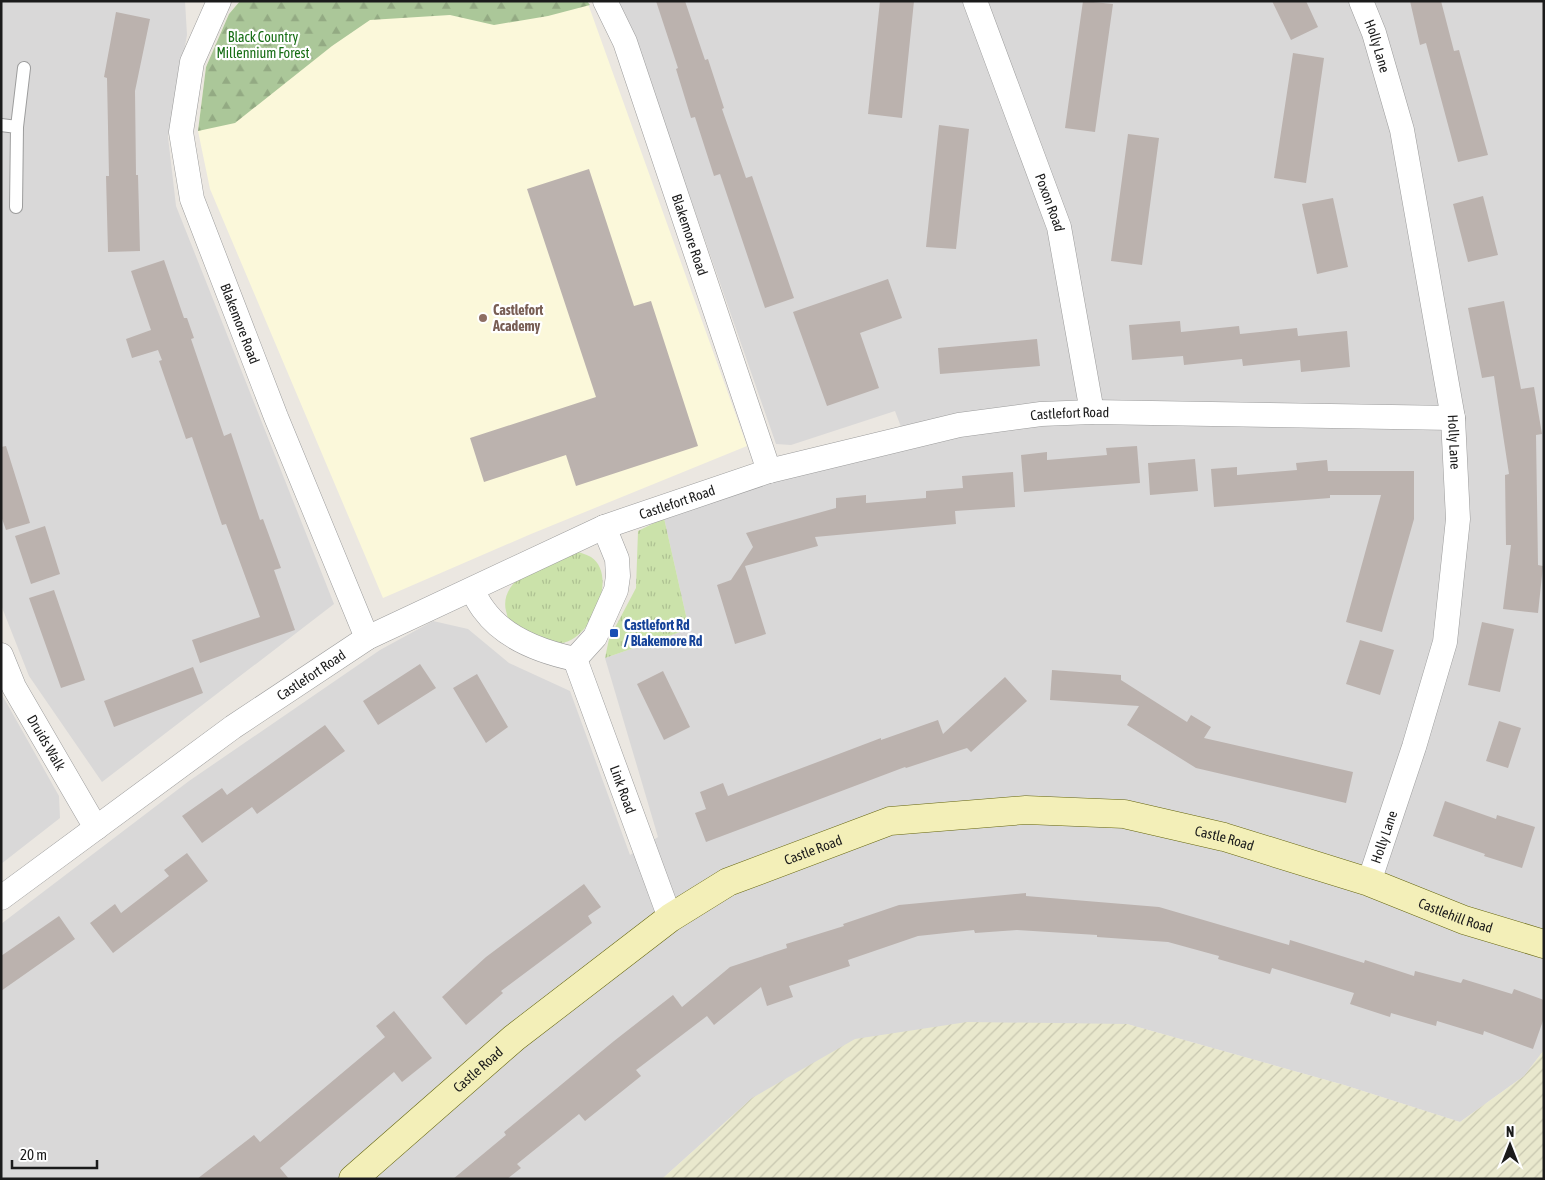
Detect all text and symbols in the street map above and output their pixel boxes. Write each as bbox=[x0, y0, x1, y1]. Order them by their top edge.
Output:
street label: Holly Lane bbox=[1361, 17, 1393, 74]
park label: Black Country Millennium Forest bbox=[216, 29, 310, 61]
street label: Poxon Road bbox=[1032, 171, 1068, 233]
street label: Blakemore Road bbox=[669, 192, 711, 278]
street label: Blakemore Road bbox=[217, 281, 263, 366]
place label: Castlefort Academy bbox=[492, 302, 543, 334]
marker: Castlefort Academy bbox=[477, 312, 489, 324]
street label: Castlefort Road bbox=[1029, 404, 1109, 423]
street label: Holly Lane bbox=[1445, 414, 1464, 470]
street label: Castlefort Road bbox=[637, 482, 717, 522]
place label: Castlefort Rd / Blakemore Rd bbox=[624, 617, 703, 649]
marker: Castlefort Rd / Blakemore Rd bbox=[608, 627, 620, 639]
street label: Castlefort Road bbox=[274, 647, 348, 704]
street label: Druids Walk bbox=[24, 712, 69, 773]
street label: Link Road bbox=[607, 763, 639, 816]
street label: Holly Lane bbox=[1368, 809, 1400, 865]
street label: Castle Road bbox=[1193, 823, 1256, 854]
street label: Castle Road bbox=[782, 832, 844, 868]
street label: Castlehill Road bbox=[1416, 895, 1495, 936]
street label: Castle Road bbox=[450, 1044, 506, 1096]
north arrow bbox=[1485, 1120, 1535, 1170]
text: N bbox=[1506, 1124, 1514, 1140]
scale bar bbox=[12, 1138, 98, 1170]
text: 20 m bbox=[20, 1146, 47, 1163]

